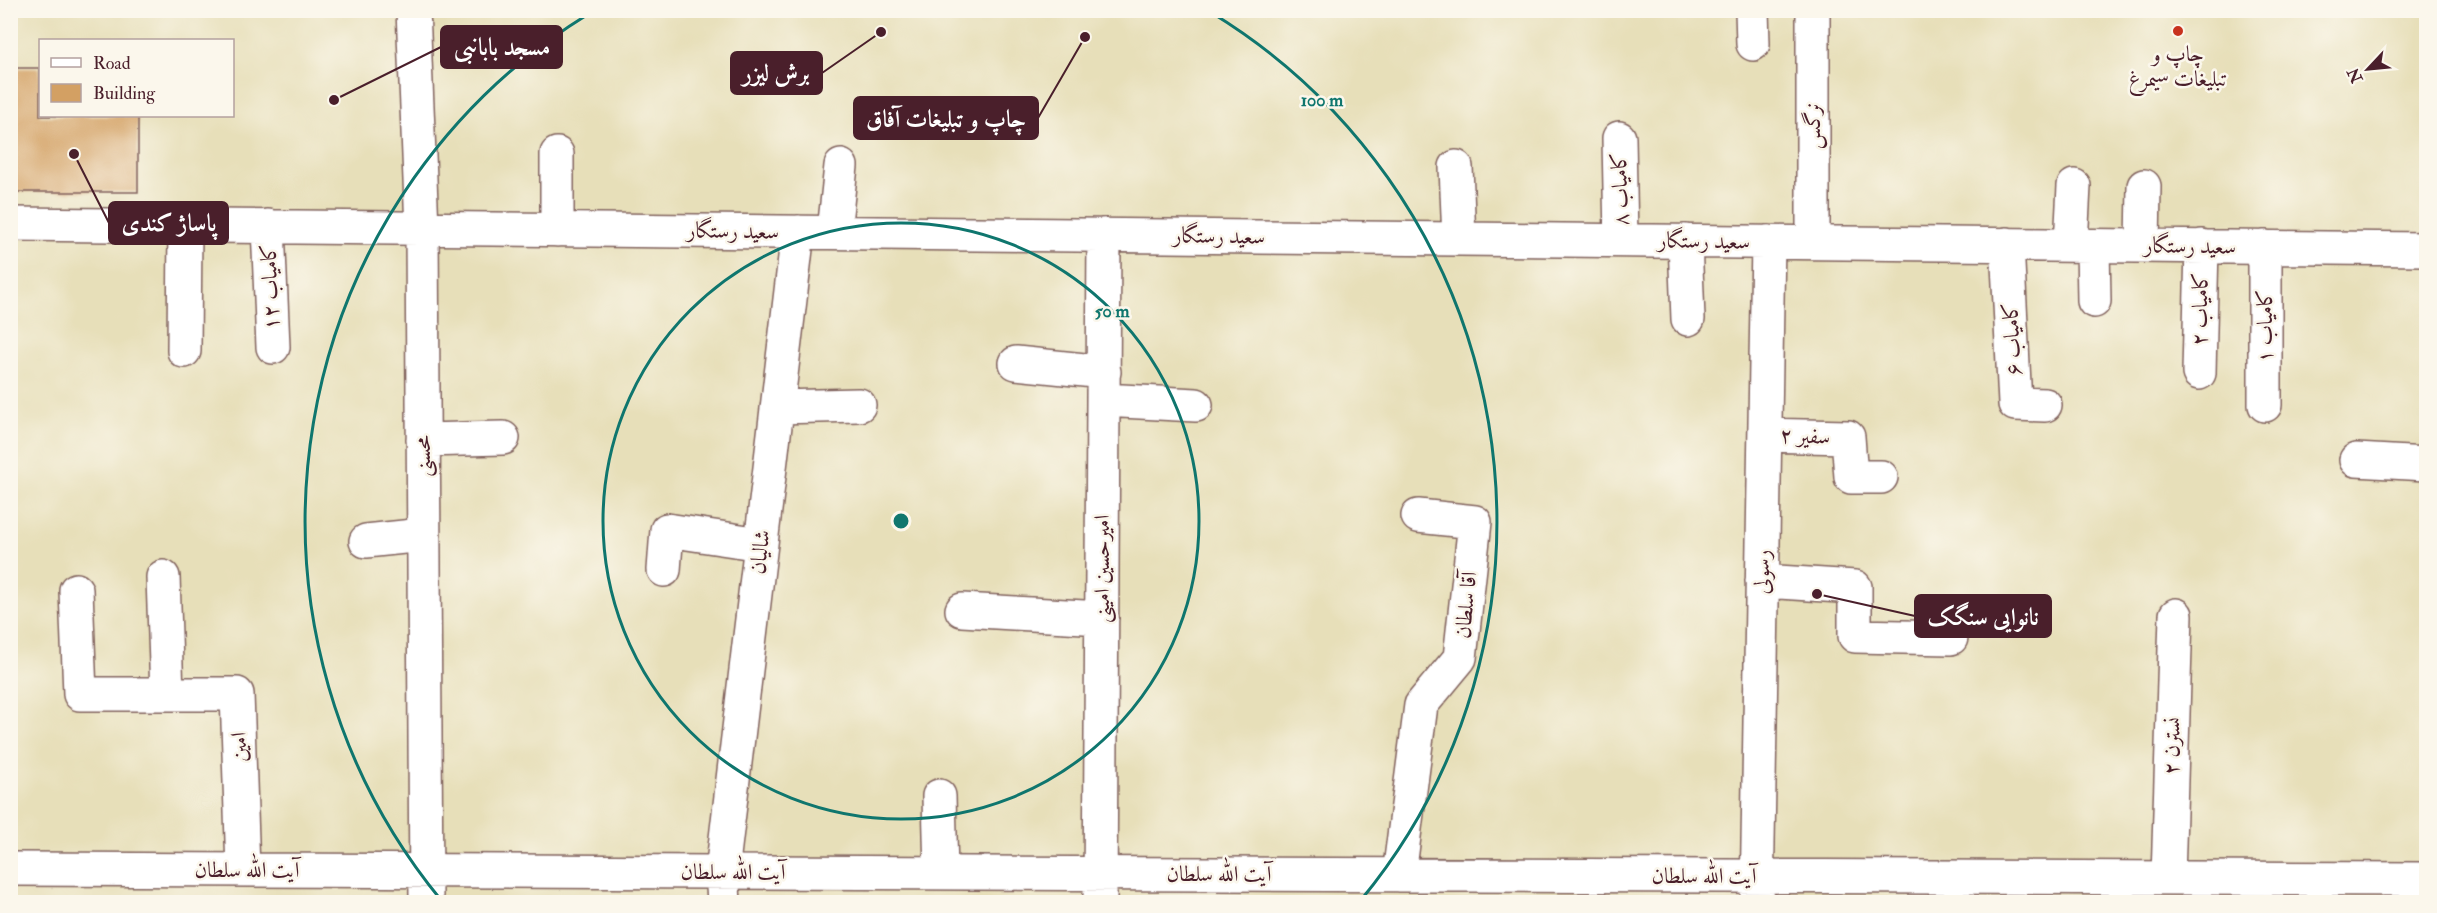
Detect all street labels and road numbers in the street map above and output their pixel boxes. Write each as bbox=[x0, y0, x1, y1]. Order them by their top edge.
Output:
street label: نرگس bbox=[1799, 103, 1828, 150]
street label: کامیاب ۸ bbox=[1605, 152, 1635, 226]
street label: سعید رستگار bbox=[685, 216, 779, 246]
street label: سعید رستگار bbox=[1171, 221, 1265, 251]
street label: سعید رستگار bbox=[1656, 226, 1750, 256]
street label: سعید رستگار bbox=[2142, 231, 2236, 261]
street label: کامیاب ۱۲ bbox=[254, 243, 286, 331]
street label: کامیاب ۲ bbox=[2185, 272, 2215, 346]
street label: کامیاب ۱ bbox=[2251, 289, 2279, 363]
street label: کامیاب ۶ bbox=[1996, 301, 2028, 377]
street label: سفیر ۲ bbox=[1779, 421, 1831, 451]
street label: محسنی bbox=[409, 434, 438, 477]
street label: امیرحسین امینی bbox=[1088, 515, 1117, 623]
street label: شالیان bbox=[743, 528, 777, 576]
street label: رسولی bbox=[1748, 549, 1776, 595]
street label: آقا سلطان bbox=[1449, 568, 1484, 640]
street label: نسترن ۲ bbox=[2157, 717, 2187, 775]
street label: امین bbox=[224, 731, 254, 763]
street label: آیت الله سلطان bbox=[194, 852, 302, 884]
street label: آیت الله سلطان bbox=[680, 854, 788, 886]
street label: آیت الله سلطان bbox=[1166, 856, 1274, 888]
street label: آیت الله سلطان bbox=[1651, 858, 1759, 890]

